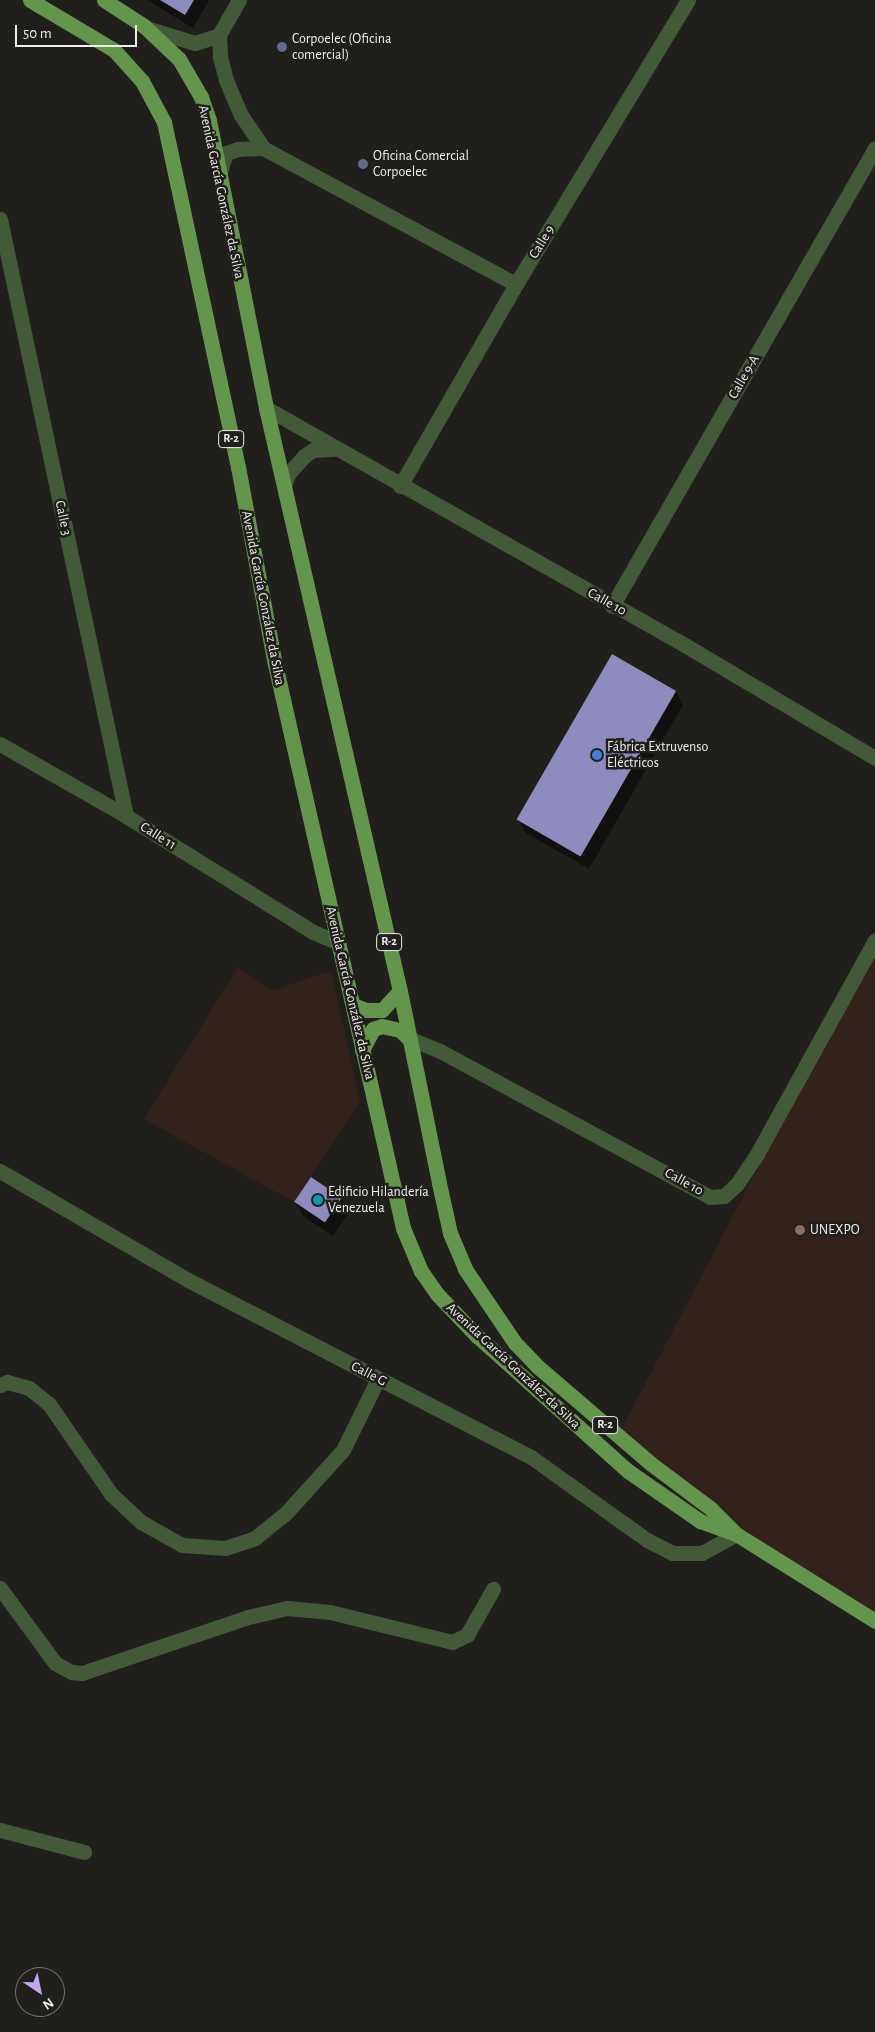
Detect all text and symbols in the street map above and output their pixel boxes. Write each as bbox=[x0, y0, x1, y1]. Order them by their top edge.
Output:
scale bar bbox=[18, 15, 140, 47]
text: 50 m bbox=[23, 26, 52, 41]
place label: Corpoelec (Oficina comercial) bbox=[292, 31, 391, 64]
marker: Corpoelec (Oficina comercial) bbox=[276, 41, 288, 53]
street label: Avenida García González da Silva bbox=[194, 104, 248, 280]
place label: Oficina Comercial Corpoelec bbox=[373, 148, 469, 180]
marker: Oficina Comercial Corpoelec bbox=[357, 158, 369, 170]
street label: Calle 9 bbox=[526, 222, 558, 262]
street label: Calle 9-A bbox=[725, 352, 763, 402]
road number: R-2 bbox=[217, 429, 245, 448]
street label: Calle 3 bbox=[51, 499, 75, 537]
street label: Avenida García González da Silva bbox=[238, 509, 288, 687]
street label: Calle 10 bbox=[585, 585, 629, 619]
place label: Fábrica Extruvenso Eléctricos bbox=[607, 739, 708, 772]
marker: Fábrica Extruvenso Eléctricos bbox=[591, 749, 603, 761]
street label: Calle 11 bbox=[137, 819, 179, 853]
street label: Avenida García González da Silva bbox=[322, 905, 378, 1081]
road number: R-2 bbox=[375, 932, 403, 952]
street label: Calle 10 bbox=[662, 1165, 706, 1199]
place label: Edificio Hilandería Venezuela bbox=[328, 1184, 429, 1216]
marker: Edificio Hilandería Venezuela bbox=[312, 1194, 324, 1206]
place label: UNEXPO bbox=[810, 1222, 860, 1238]
marker: UNEXPO bbox=[794, 1224, 806, 1236]
street label: Avenida García González da Silva bbox=[442, 1299, 584, 1433]
street label: Calle G bbox=[348, 1358, 390, 1390]
road number: R-2 bbox=[591, 1416, 619, 1434]
north arrow bbox=[15, 1967, 65, 2017]
text: N bbox=[40, 1995, 56, 2012]

